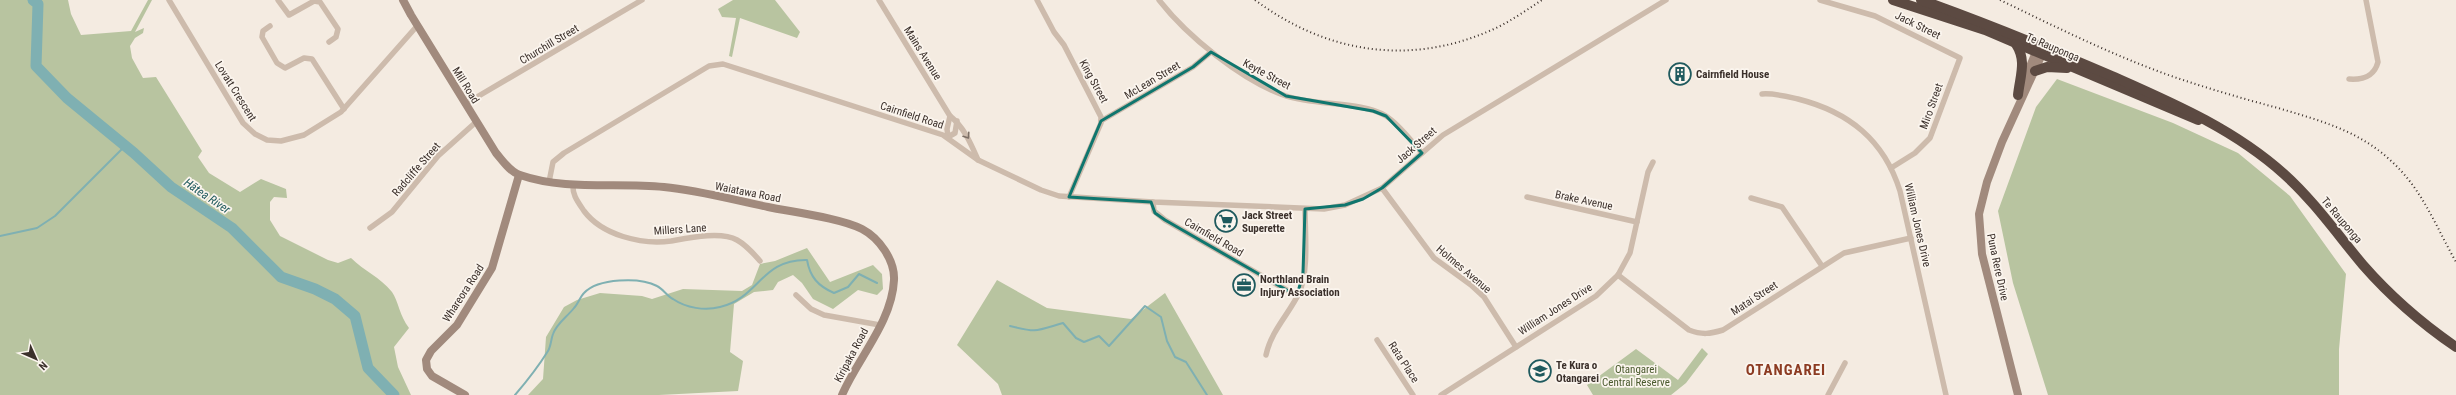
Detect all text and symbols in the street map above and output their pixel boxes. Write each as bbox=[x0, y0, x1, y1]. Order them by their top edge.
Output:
street label: Jack Street bbox=[1893, 9, 1943, 42]
street label: Churchill Street bbox=[517, 22, 581, 67]
street label: Mains Avenue bbox=[901, 24, 944, 82]
street label: Te Rauponga bbox=[2024, 30, 2081, 64]
street label: Keyte Street bbox=[1241, 56, 1293, 92]
street label: King Street bbox=[1076, 57, 1111, 105]
street label: Lovatt Crescent bbox=[212, 59, 259, 124]
street label: McLean Street bbox=[1122, 59, 1182, 102]
building icon: Cairnfield House bbox=[1667, 61, 1693, 87]
street label: Mill Road bbox=[449, 65, 482, 106]
place label: Cairnfield House bbox=[1696, 68, 1769, 81]
street label: Miro Street bbox=[1917, 81, 1946, 131]
street label: Cairnfield Road bbox=[879, 99, 945, 132]
street label: Jack Street bbox=[1394, 124, 1439, 166]
one-way arrow bbox=[962, 132, 969, 139]
street label: Radcliffe Street bbox=[389, 140, 443, 199]
water label: Hātea River bbox=[181, 175, 233, 217]
street label: Waiatawa Road bbox=[714, 180, 782, 205]
street label: William Jones Drive bbox=[1902, 182, 1933, 268]
street label: Brake Avenue bbox=[1554, 188, 1614, 213]
street label: Te Rauponga bbox=[2319, 195, 2365, 246]
supermarket icon: Jack Street Superette bbox=[1213, 208, 1239, 234]
place label: Jack Street Superette bbox=[1242, 209, 1293, 235]
street label: Cairnfield Road bbox=[1182, 215, 1246, 260]
street label: Millers Lane bbox=[653, 221, 707, 238]
street label: Puna Rere Drive bbox=[1984, 232, 2011, 302]
street label: Holmes Avenue bbox=[1434, 243, 1494, 296]
street label: Whareora Road bbox=[440, 262, 487, 324]
office icon: Northland Brain Injury Association bbox=[1231, 272, 1257, 298]
place label: Northland Brain Injury Association bbox=[1260, 273, 1340, 299]
street label: Matai Street bbox=[1729, 279, 1780, 318]
street label: William Jones Drive bbox=[1516, 281, 1595, 338]
street label: Kiripaka Road bbox=[832, 326, 871, 385]
north arrow bbox=[16, 339, 56, 379]
street label: Rata Place bbox=[1386, 339, 1422, 385]
school or university icon: Te Kura o Otangarei bbox=[1527, 358, 1553, 384]
text: N bbox=[36, 359, 50, 373]
place label: Te Kura o Otangarei bbox=[1556, 359, 1599, 385]
district label: OTANGAREI bbox=[1746, 361, 1826, 379]
park label: Otangarei Central Reserve bbox=[1602, 363, 1670, 389]

